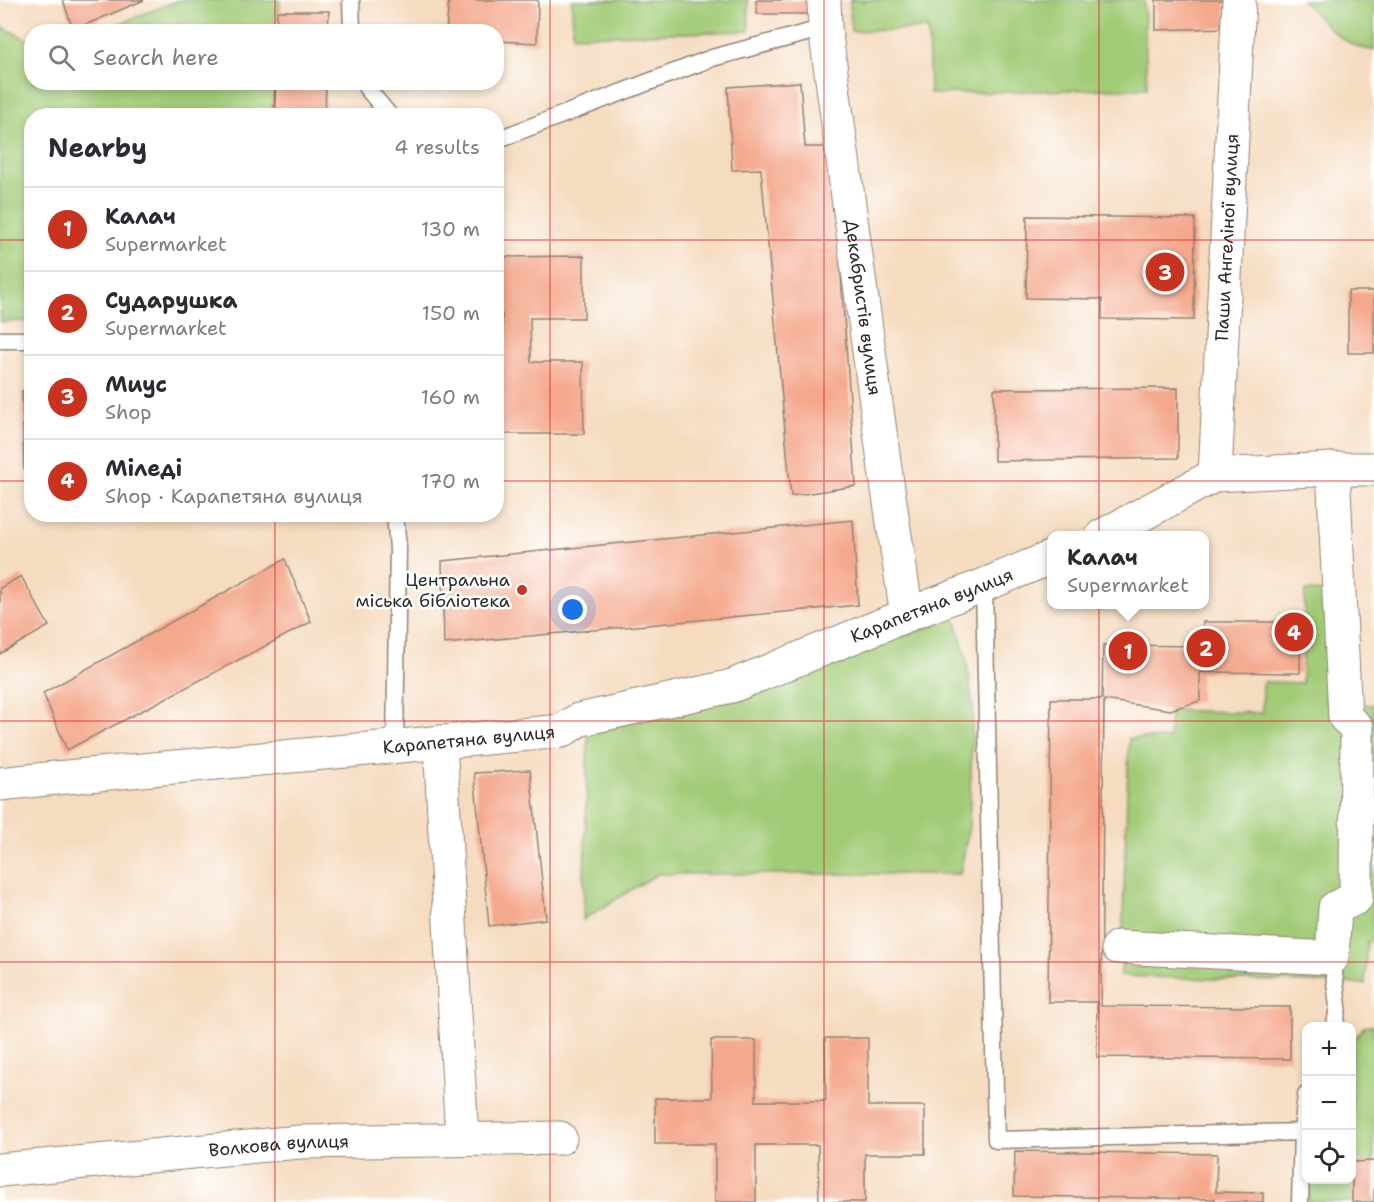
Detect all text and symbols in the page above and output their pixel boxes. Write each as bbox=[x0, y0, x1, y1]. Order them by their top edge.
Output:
search box bbox=[24, 24, 504, 90]
icon: search bbox=[45, 41, 78, 74]
text: Search here bbox=[93, 43, 219, 72]
text: Nearby bbox=[48, 130, 147, 165]
street label: Паши Ангеліної вулиця bbox=[1210, 133, 1244, 342]
text: 4 results bbox=[394, 134, 480, 160]
text: Калач bbox=[105, 202, 176, 231]
text: 1 bbox=[63, 216, 72, 242]
text: 130 m bbox=[421, 216, 480, 242]
street label: Декабристів вулиця bbox=[839, 218, 887, 397]
text: Supermarket bbox=[105, 231, 227, 257]
pin: 3 bbox=[1146, 250, 1184, 294]
text: Сударушка bbox=[105, 286, 237, 315]
text: 2 bbox=[61, 300, 75, 326]
text: 150 m bbox=[422, 300, 480, 326]
text: Supermarket bbox=[105, 315, 227, 341]
text: Миус bbox=[105, 370, 167, 399]
text: 3 bbox=[61, 384, 75, 410]
text: 160 m bbox=[421, 384, 480, 410]
text: Shop bbox=[105, 399, 152, 425]
text: Міледі bbox=[105, 454, 182, 483]
text: 4 bbox=[61, 468, 75, 494]
text: 170 m bbox=[421, 468, 480, 494]
text: Shop · Карапетяна вулиця bbox=[105, 483, 363, 509]
popup bbox=[1047, 531, 1209, 609]
text: Калач bbox=[1067, 543, 1138, 572]
street label: Карапетяна вулиця bbox=[847, 562, 1017, 649]
place label: Центральна міська бібліотека bbox=[356, 568, 510, 613]
text: Supermarket bbox=[1067, 572, 1189, 598]
marker: Центральна міська бібліотека bbox=[515, 583, 529, 597]
your location bbox=[558, 595, 587, 624]
pin: 4 bbox=[1274, 610, 1314, 654]
pin: 2 bbox=[1186, 626, 1226, 670]
pin: 1 bbox=[1108, 628, 1148, 674]
street label: Карапетяна вулиця bbox=[382, 720, 556, 760]
map controls bbox=[1302, 1022, 1356, 1184]
button: + bbox=[1302, 1022, 1356, 1076]
button: − bbox=[1302, 1076, 1356, 1130]
street label: Волкова вулиця bbox=[208, 1129, 349, 1162]
button: locate bbox=[1302, 1130, 1356, 1184]

